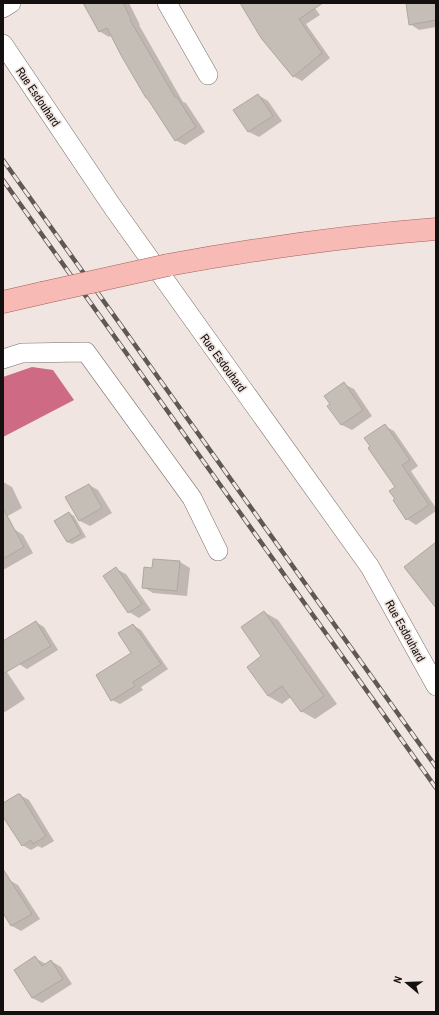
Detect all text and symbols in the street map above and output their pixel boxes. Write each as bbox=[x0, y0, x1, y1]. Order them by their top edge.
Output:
street label: Rue Esdouhard bbox=[12, 64, 64, 130]
street label: Rue Esdouhard bbox=[196, 331, 250, 395]
street label: Rue Esdouhard bbox=[381, 597, 429, 665]
north arrow bbox=[387, 963, 427, 1003]
text: N bbox=[390, 974, 405, 985]

